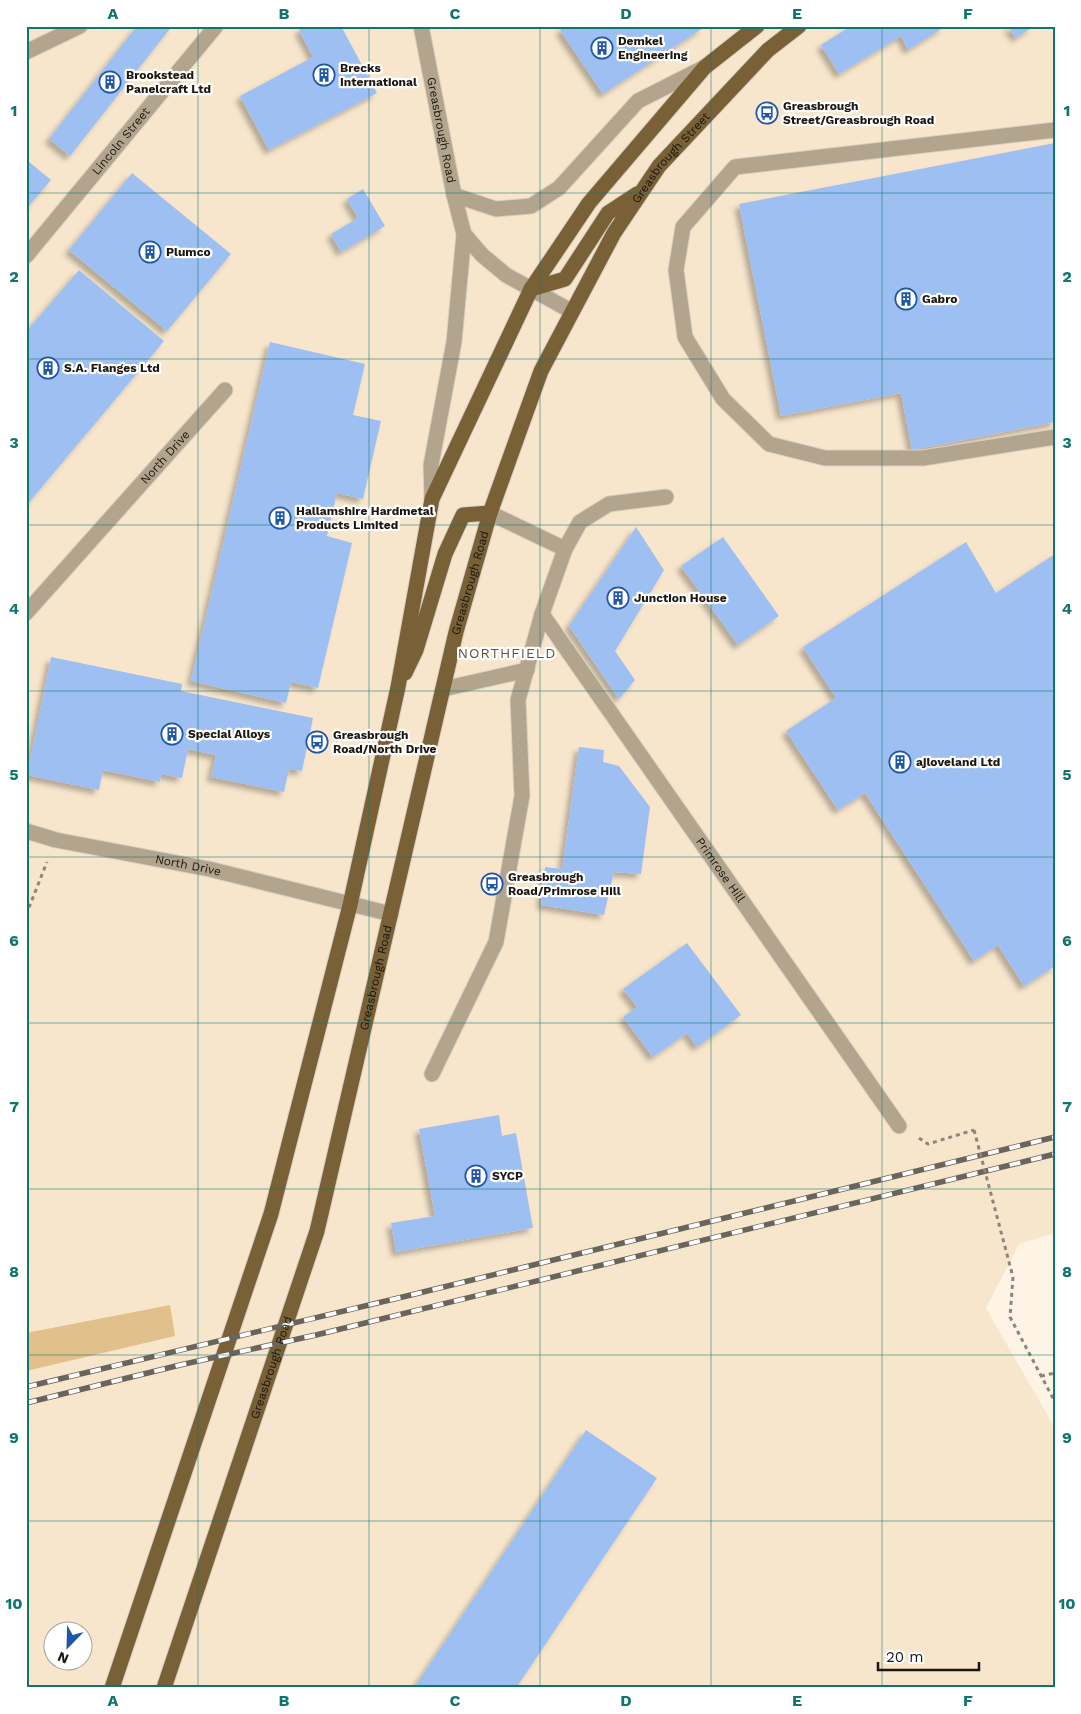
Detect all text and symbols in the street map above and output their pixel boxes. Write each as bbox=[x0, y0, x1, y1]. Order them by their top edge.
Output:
text: A bbox=[108, 4, 119, 23]
text: B bbox=[279, 4, 290, 23]
text: C bbox=[450, 4, 461, 23]
text: D bbox=[620, 4, 632, 23]
text: E bbox=[792, 4, 802, 23]
text: F bbox=[963, 4, 973, 23]
place label: Demkel Engineering bbox=[618, 34, 688, 62]
building icon: Demkel Engineering bbox=[590, 36, 614, 60]
place label: Brecks International bbox=[340, 61, 417, 89]
building icon: Brecks International bbox=[312, 63, 336, 87]
place label: Brookstead Panelcraft Ltd bbox=[126, 68, 211, 96]
building icon: Brookstead Panelcraft Ltd bbox=[98, 70, 122, 94]
street label: Greasbrough Road bbox=[424, 76, 458, 184]
place label: Greasbrough Street/Greasbrough Road bbox=[783, 99, 934, 127]
text: 1 bbox=[11, 101, 17, 120]
bus stop icon: Greasbrough Street/Greasbrough Road bbox=[755, 101, 779, 125]
text: 1 bbox=[1064, 101, 1070, 120]
street label: Lincoln Street bbox=[89, 105, 153, 178]
street label: Greasbrough Street bbox=[629, 110, 713, 206]
building icon: Plumco bbox=[138, 240, 162, 264]
place label: Plumco bbox=[166, 245, 211, 259]
text: 2 bbox=[9, 267, 19, 286]
text: 2 bbox=[1062, 267, 1072, 286]
building icon: Gabro bbox=[894, 287, 918, 311]
place label: Gabro bbox=[922, 292, 957, 306]
building icon: S.A. Flanges Ltd bbox=[36, 356, 60, 380]
place label: S.A. Flanges Ltd bbox=[64, 361, 160, 375]
street label: North Drive bbox=[138, 427, 193, 487]
text: 3 bbox=[9, 433, 19, 452]
text: 3 bbox=[1062, 433, 1072, 452]
place label: Hallamshire Hardmetal Products Limited bbox=[296, 504, 434, 532]
building icon: Hallamshire Hardmetal Products Limited bbox=[268, 506, 292, 530]
street label: Greasbrough Road bbox=[449, 529, 492, 636]
building icon: Junction House bbox=[606, 586, 630, 610]
place label: Junction House bbox=[634, 591, 727, 605]
text: 4 bbox=[9, 599, 19, 618]
text: 4 bbox=[1062, 599, 1072, 618]
district label: NORTHFIELD bbox=[458, 645, 556, 661]
building icon: Special Alloys bbox=[160, 722, 184, 746]
place label: Special Alloys bbox=[188, 727, 271, 741]
place label: Greasbrough Road/North Drive bbox=[333, 728, 437, 756]
bus stop icon: Greasbrough Road/North Drive bbox=[305, 730, 329, 754]
building icon: ajloveland Ltd bbox=[888, 750, 912, 774]
place label: ajloveland Ltd bbox=[916, 755, 1000, 769]
text: 5 bbox=[9, 765, 19, 784]
text: 5 bbox=[1062, 765, 1072, 784]
street label: Primrose Hill bbox=[693, 835, 748, 905]
street label: North Drive bbox=[154, 852, 223, 879]
place label: Greasbrough Road/Primrose Hill bbox=[508, 870, 621, 898]
bus stop icon: Greasbrough Road/Primrose Hill bbox=[480, 872, 504, 896]
street label: Greasbrough Road bbox=[357, 924, 395, 1032]
text: 6 bbox=[9, 931, 19, 950]
text: 6 bbox=[1062, 931, 1072, 950]
text: 7 bbox=[9, 1097, 19, 1116]
text: 7 bbox=[1062, 1097, 1072, 1116]
building icon: SYCP bbox=[464, 1164, 488, 1188]
place label: SYCP bbox=[492, 1169, 523, 1183]
text: 8 bbox=[9, 1262, 19, 1281]
text: 8 bbox=[1062, 1262, 1072, 1281]
street label: Greasbrough Road bbox=[248, 1314, 295, 1421]
text: 9 bbox=[9, 1428, 19, 1447]
text: 9 bbox=[1062, 1428, 1072, 1447]
text: 10 bbox=[5, 1594, 23, 1613]
text: 10 bbox=[1058, 1594, 1076, 1613]
north arrow bbox=[42, 1622, 92, 1672]
scale bar bbox=[878, 1639, 980, 1671]
text: 20 m bbox=[886, 1648, 924, 1666]
text: N bbox=[55, 1649, 71, 1667]
text: A bbox=[108, 1691, 119, 1710]
text: B bbox=[279, 1691, 290, 1710]
text: C bbox=[450, 1691, 461, 1710]
text: D bbox=[620, 1691, 632, 1710]
text: E bbox=[792, 1691, 802, 1710]
text: F bbox=[963, 1691, 973, 1710]

